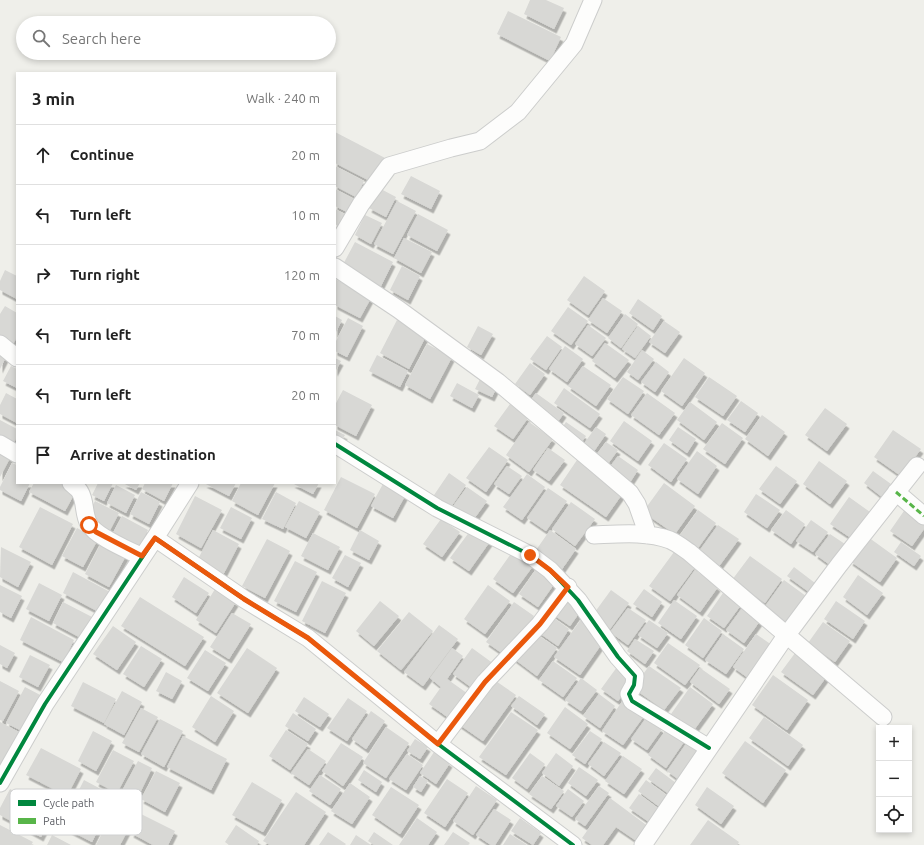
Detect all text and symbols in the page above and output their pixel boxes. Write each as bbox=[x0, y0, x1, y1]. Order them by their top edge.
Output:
search box bbox=[16, 16, 336, 60]
icon: search bbox=[30, 27, 52, 49]
text: Search here bbox=[62, 30, 141, 47]
text: 3 min bbox=[32, 89, 75, 108]
text: Walk · 240 m bbox=[246, 91, 320, 105]
icon: ahead bbox=[32, 144, 54, 166]
text: Continue bbox=[70, 146, 134, 163]
text: 20 m bbox=[291, 148, 320, 162]
icon: left bbox=[32, 204, 54, 226]
text: Turn left bbox=[70, 206, 131, 223]
text: 10 m bbox=[291, 208, 320, 222]
icon: right bbox=[32, 264, 54, 286]
text: Turn right bbox=[70, 266, 140, 283]
text: 120 m bbox=[284, 268, 320, 282]
icon: left bbox=[32, 324, 54, 346]
text: Turn left bbox=[70, 326, 131, 343]
text: 70 m bbox=[291, 328, 320, 342]
icon: left bbox=[32, 384, 54, 406]
text: Turn left bbox=[70, 386, 131, 403]
text: 20 m bbox=[291, 388, 320, 402]
icon: arrive bbox=[32, 444, 54, 466]
text: Arrive at destination bbox=[70, 446, 216, 463]
route start bbox=[80, 516, 98, 534]
route end bbox=[521, 546, 539, 564]
map controls bbox=[876, 725, 912, 833]
button: + bbox=[876, 725, 912, 761]
button: − bbox=[876, 761, 912, 797]
legend bbox=[10, 789, 142, 835]
text: Cycle path bbox=[43, 797, 94, 809]
button: locate bbox=[876, 797, 912, 833]
text: Path bbox=[43, 815, 66, 827]

